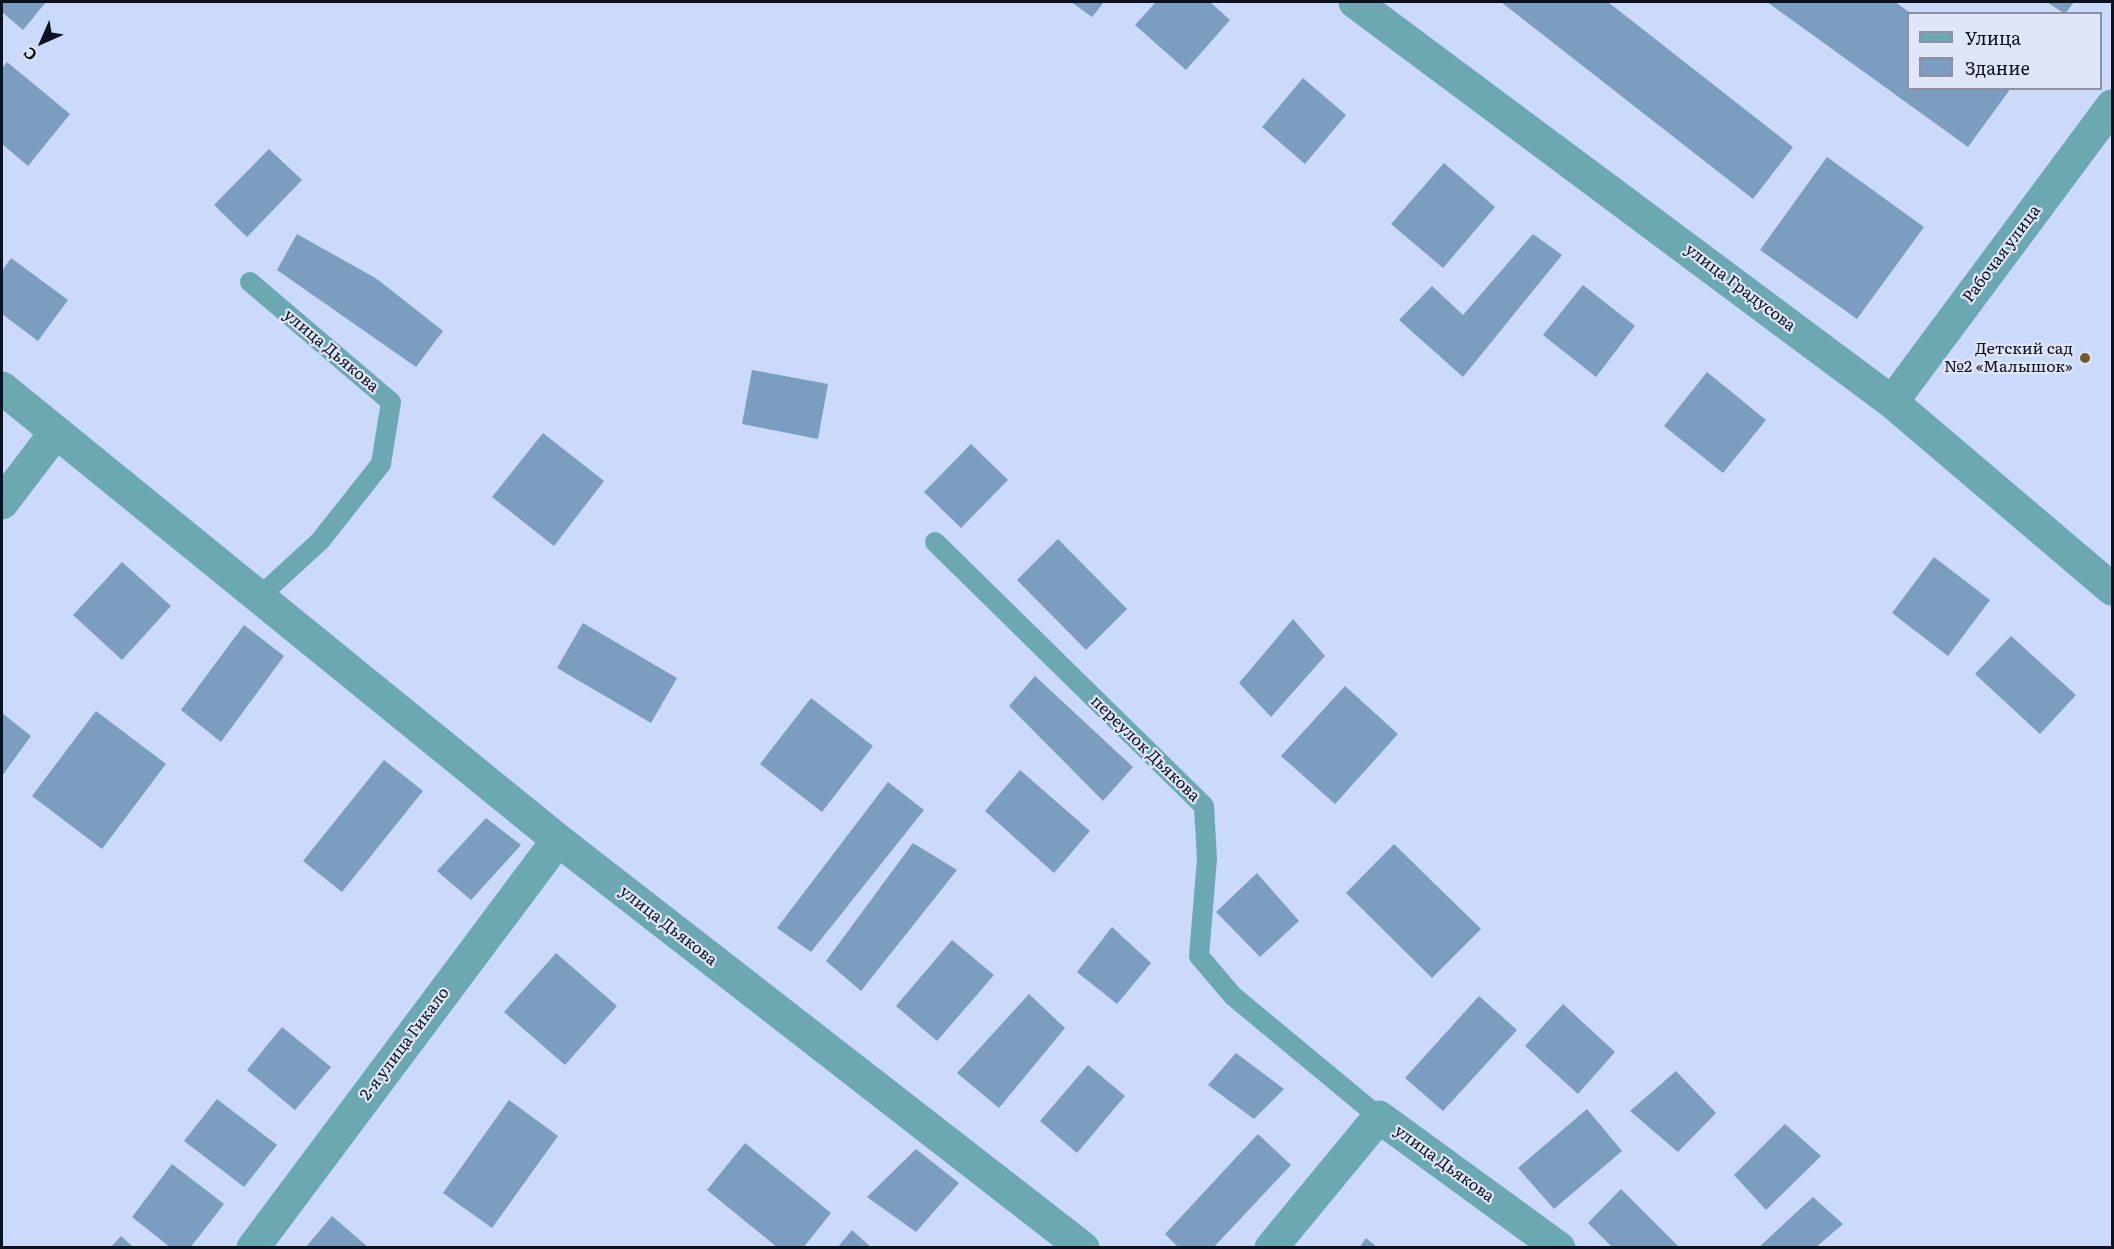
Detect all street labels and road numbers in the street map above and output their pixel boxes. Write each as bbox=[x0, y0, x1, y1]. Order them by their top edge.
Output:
street label: Рабочая улица bbox=[1959, 202, 2045, 306]
street label: улица Градусова bbox=[1681, 240, 1799, 336]
street label: улица Дьякова bbox=[279, 306, 383, 396]
street label: переулок Дьякова bbox=[1086, 692, 1204, 806]
street label: улица Дьякова bbox=[615, 882, 721, 970]
street label: 2-я улица Гикало bbox=[356, 984, 454, 1104]
street label: улица Дьякова bbox=[1390, 1121, 1498, 1207]

